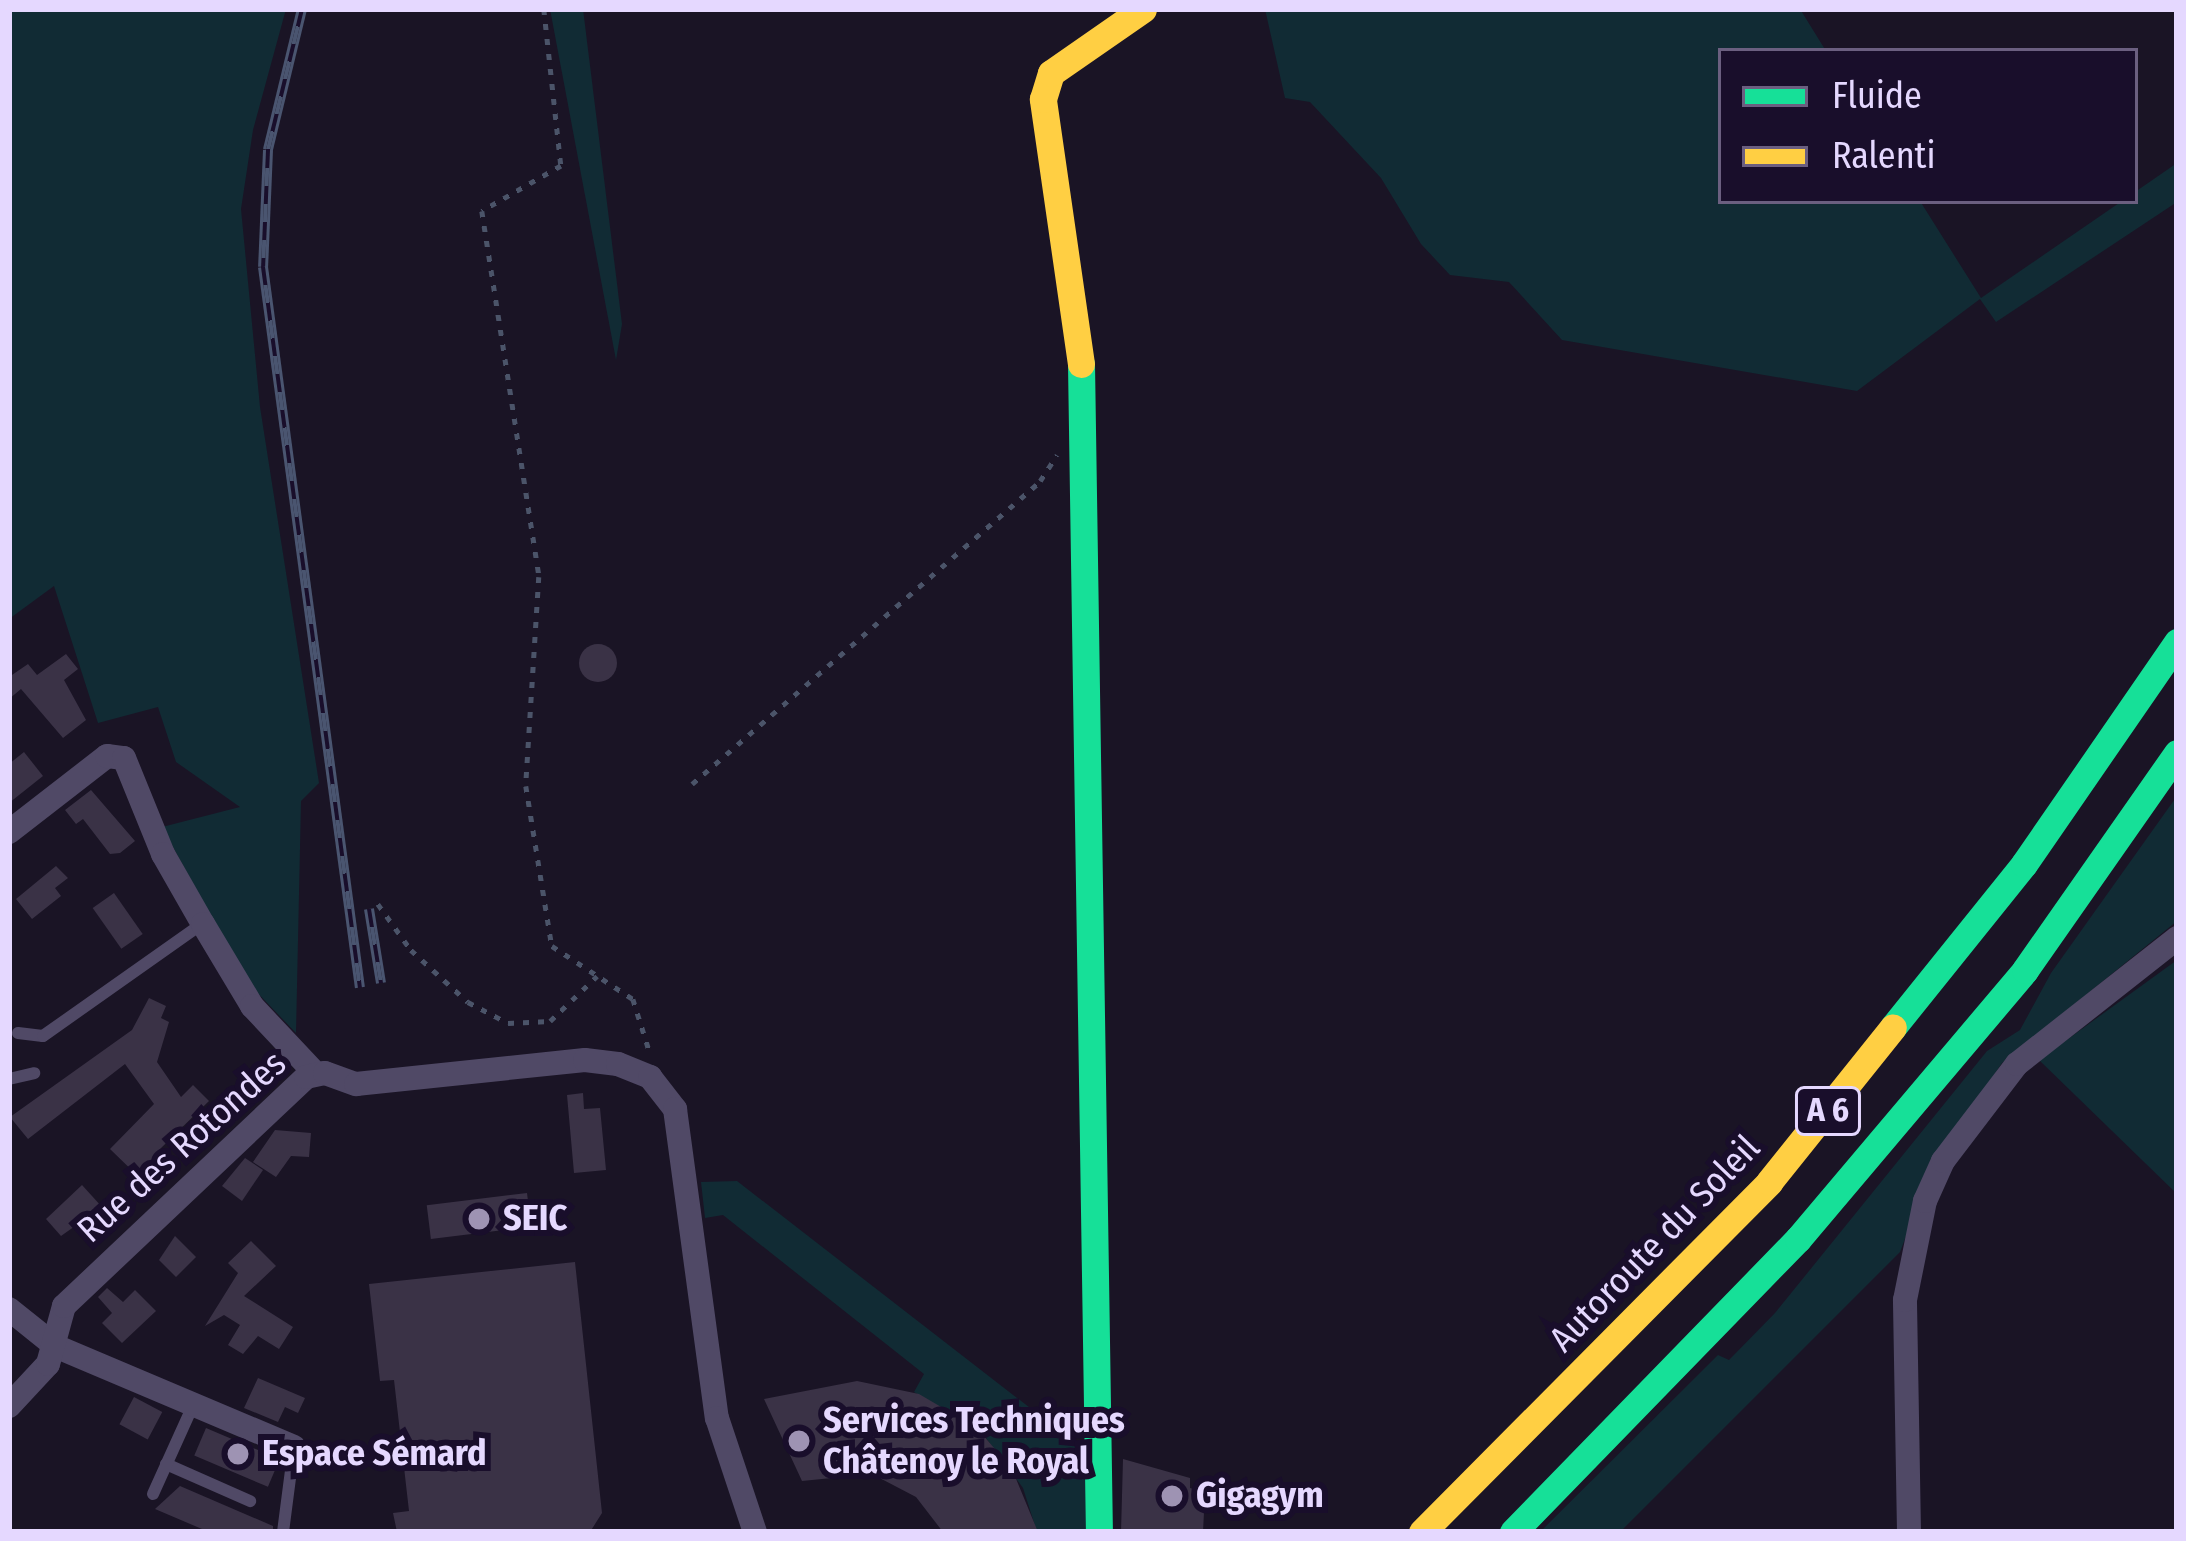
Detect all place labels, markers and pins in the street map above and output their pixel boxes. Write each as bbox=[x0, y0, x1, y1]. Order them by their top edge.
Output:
place label: SEIC bbox=[503, 1197, 567, 1241]
marker: SEIC bbox=[466, 1206, 492, 1232]
place label: Services Techniques Châtenoy le Royal bbox=[823, 1398, 1125, 1483]
marker: Services Techniques Châtenoy le Royal bbox=[786, 1428, 812, 1454]
place label: Espace Sémard bbox=[262, 1432, 487, 1476]
marker: Espace Sémard bbox=[225, 1441, 251, 1467]
place label: Gigagym bbox=[1196, 1474, 1324, 1518]
marker: Gigagym bbox=[1159, 1483, 1185, 1509]

